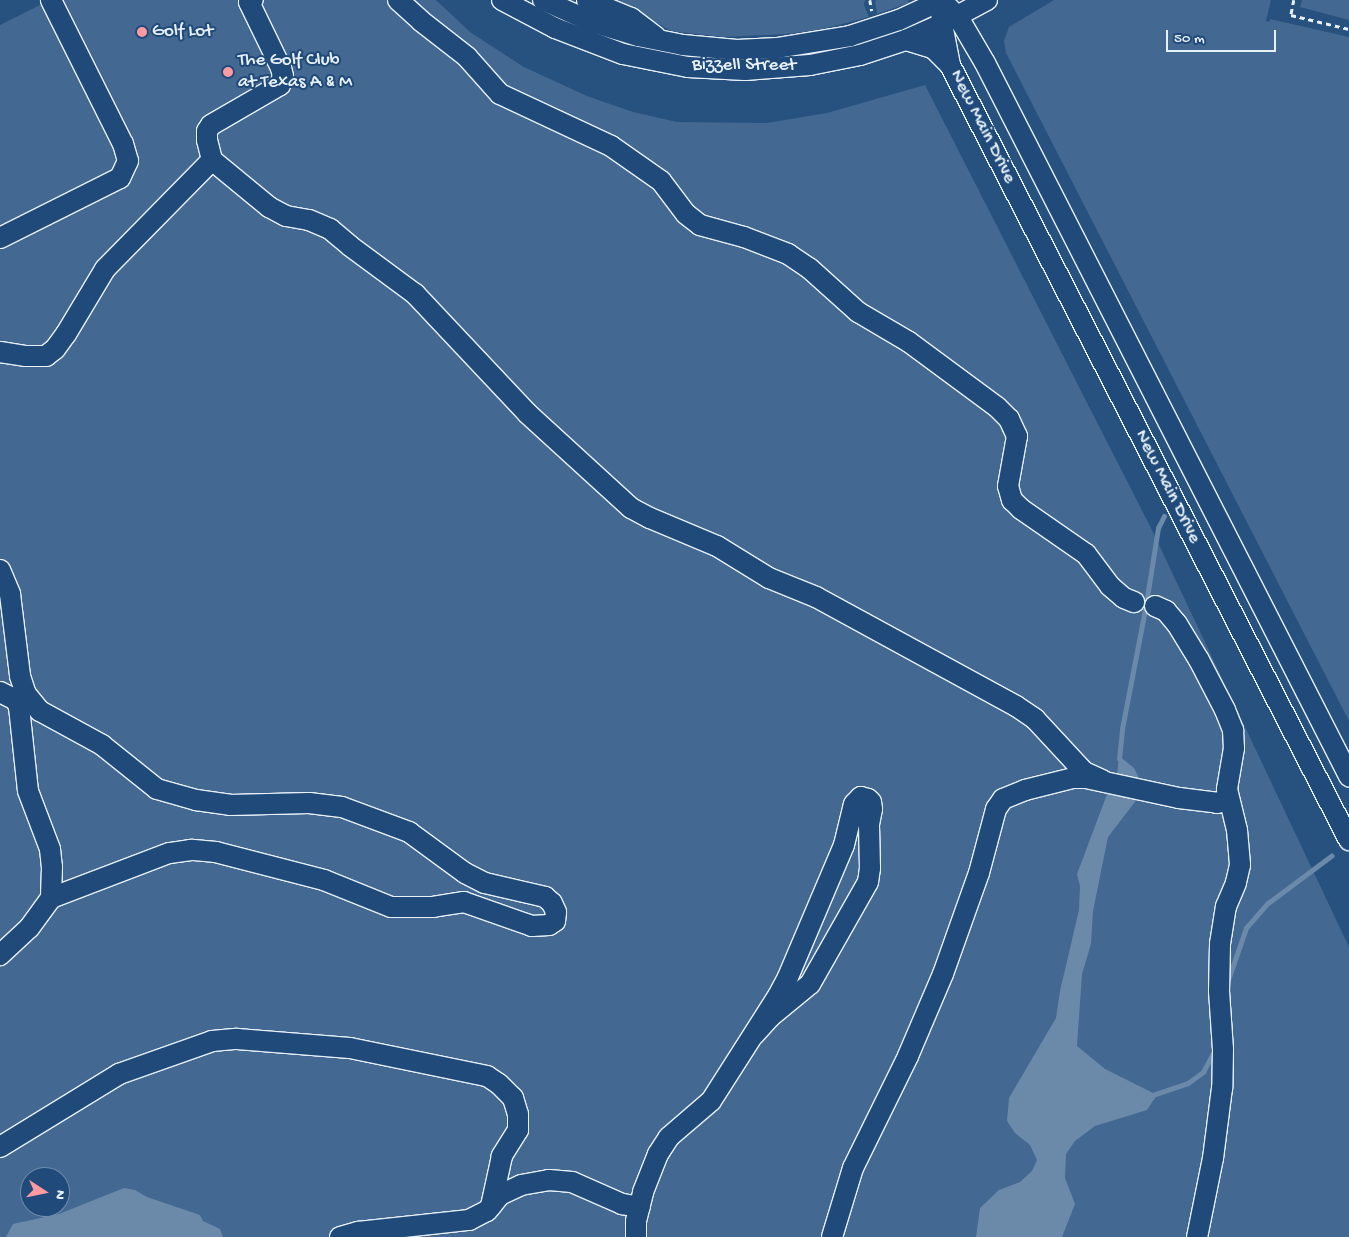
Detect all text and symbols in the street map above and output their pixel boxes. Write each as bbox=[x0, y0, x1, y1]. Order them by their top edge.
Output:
scale bar bbox=[1169, 20, 1279, 52]
place label: Golf Lot bbox=[152, 21, 213, 43]
marker: Golf Lot bbox=[136, 26, 148, 38]
text: 50 m bbox=[1174, 30, 1205, 48]
place label: The Golf Club at Texas A & M bbox=[238, 50, 352, 94]
street label: Bizzell Street bbox=[692, 55, 796, 77]
marker: The Golf Club at Texas A & M bbox=[222, 66, 234, 78]
street label: New Main Drive bbox=[944, 66, 1020, 188]
street label: New Main Drive bbox=[1129, 426, 1205, 548]
north arrow bbox=[20, 1167, 70, 1217]
text: N bbox=[50, 1189, 68, 1201]

